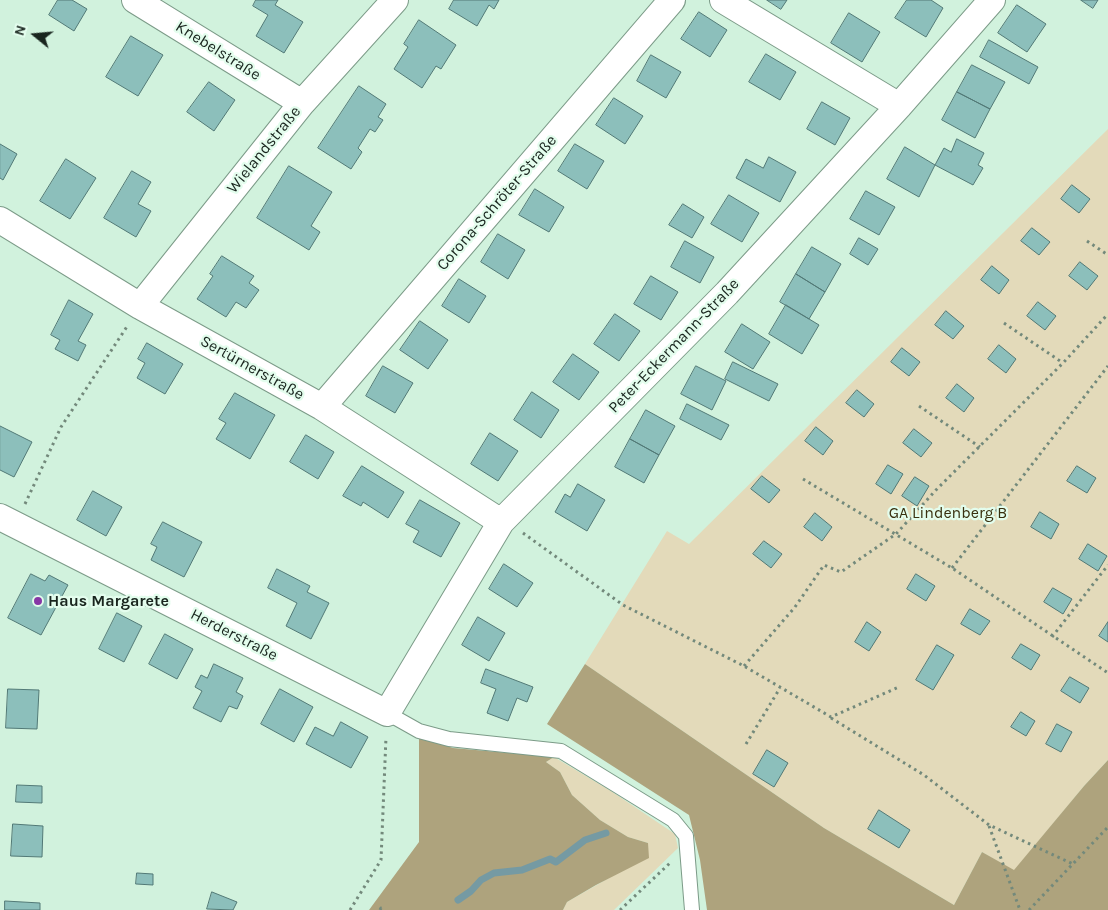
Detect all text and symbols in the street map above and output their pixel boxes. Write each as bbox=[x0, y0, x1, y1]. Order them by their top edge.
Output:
north arrow bbox=[10, 10, 60, 60]
street label: Knebelstraße bbox=[172, 17, 264, 85]
text: N bbox=[11, 23, 30, 38]
street label: Wielandstraße bbox=[223, 102, 305, 198]
street label: Corona-Schröter-Straße bbox=[433, 131, 561, 275]
street label: Peter-Eckermann-Straße bbox=[605, 275, 743, 417]
street label: Sertürnerstraße bbox=[197, 332, 307, 404]
park label: GA Lindenberg B bbox=[889, 503, 1007, 523]
place label: Haus Margarete bbox=[48, 591, 169, 611]
marker: Haus Margarete bbox=[32, 595, 44, 607]
street label: Herderstraße bbox=[187, 605, 281, 665]

